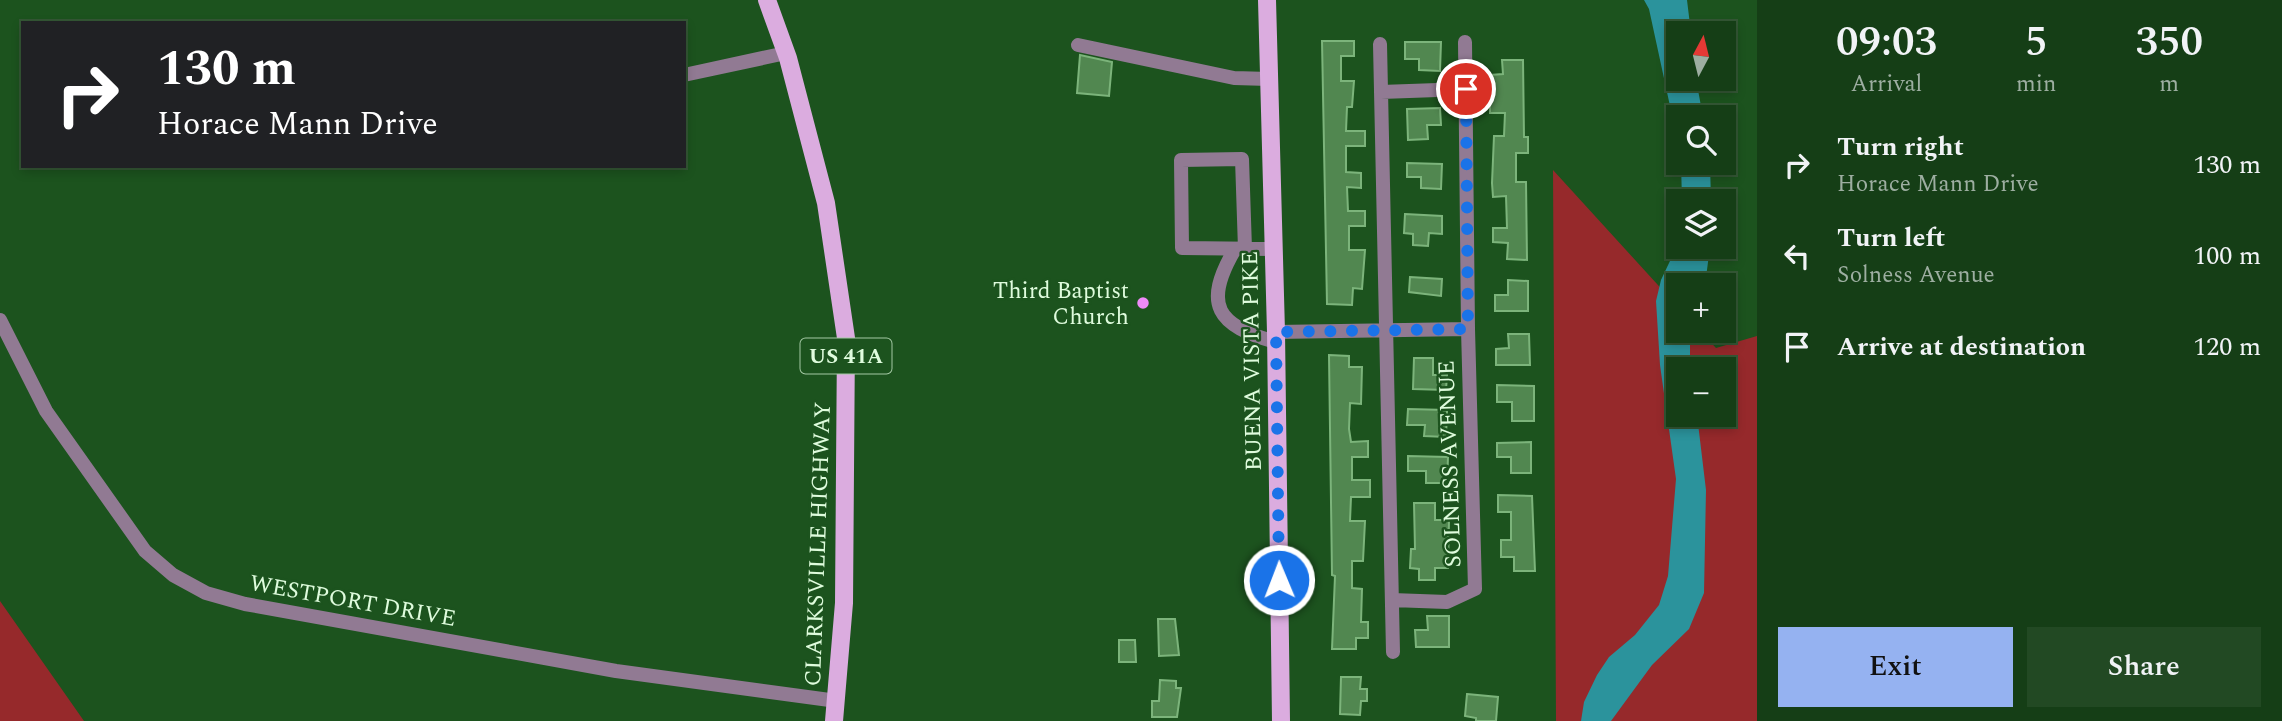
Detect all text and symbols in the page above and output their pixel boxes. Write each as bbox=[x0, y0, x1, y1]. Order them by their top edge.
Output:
text: 09:03 bbox=[1836, 11, 1937, 74]
text: 5 bbox=[2025, 11, 2047, 74]
text: 350 bbox=[2135, 11, 2203, 74]
north arrow bbox=[1666, 21, 1736, 91]
map controls bbox=[1666, 21, 1736, 427]
text: 130 m bbox=[157, 32, 296, 107]
icon: right bbox=[42, 49, 133, 140]
pin bbox=[1436, 59, 1496, 119]
text: Arrival bbox=[1851, 67, 1922, 102]
text: min bbox=[2016, 67, 2056, 102]
text: m bbox=[2159, 67, 2179, 102]
icon: arrive bbox=[1447, 70, 1485, 108]
text: Horace Mann Drive bbox=[157, 100, 438, 149]
button: search bbox=[1666, 105, 1736, 175]
text: Turn right bbox=[1837, 127, 1964, 167]
text: 130 m bbox=[2193, 145, 2261, 185]
icon: right bbox=[1778, 146, 1816, 184]
text: Horace Mann Drive bbox=[1837, 167, 2039, 202]
button: layers bbox=[1666, 189, 1736, 259]
text: Turn left bbox=[1837, 218, 1945, 258]
text: 100 m bbox=[2193, 236, 2261, 276]
icon: left bbox=[1778, 237, 1816, 275]
street label: BUENA VISTA PIKE bbox=[1233, 251, 1272, 471]
text: Solness Avenue bbox=[1837, 258, 1995, 293]
button: + bbox=[1666, 273, 1736, 343]
place label: Third Baptist Church bbox=[993, 274, 1129, 335]
marker: Third Baptist Church bbox=[1135, 295, 1151, 311]
text: Arrive at destination bbox=[1837, 327, 2086, 367]
text: 120 m bbox=[2193, 327, 2261, 367]
icon: arrive bbox=[1778, 328, 1816, 366]
road number: US 41A bbox=[800, 338, 892, 374]
button: − bbox=[1666, 357, 1736, 427]
street label: SOLNESS AVENUE bbox=[1429, 360, 1472, 568]
street label: CLARKSVILLE HIGHWAY bbox=[796, 401, 841, 687]
position arrow bbox=[1242, 543, 1316, 617]
street label: WESTPORT DRIVE bbox=[247, 566, 459, 637]
button: Exit bbox=[1778, 627, 2013, 707]
button: Share bbox=[2027, 627, 2261, 707]

